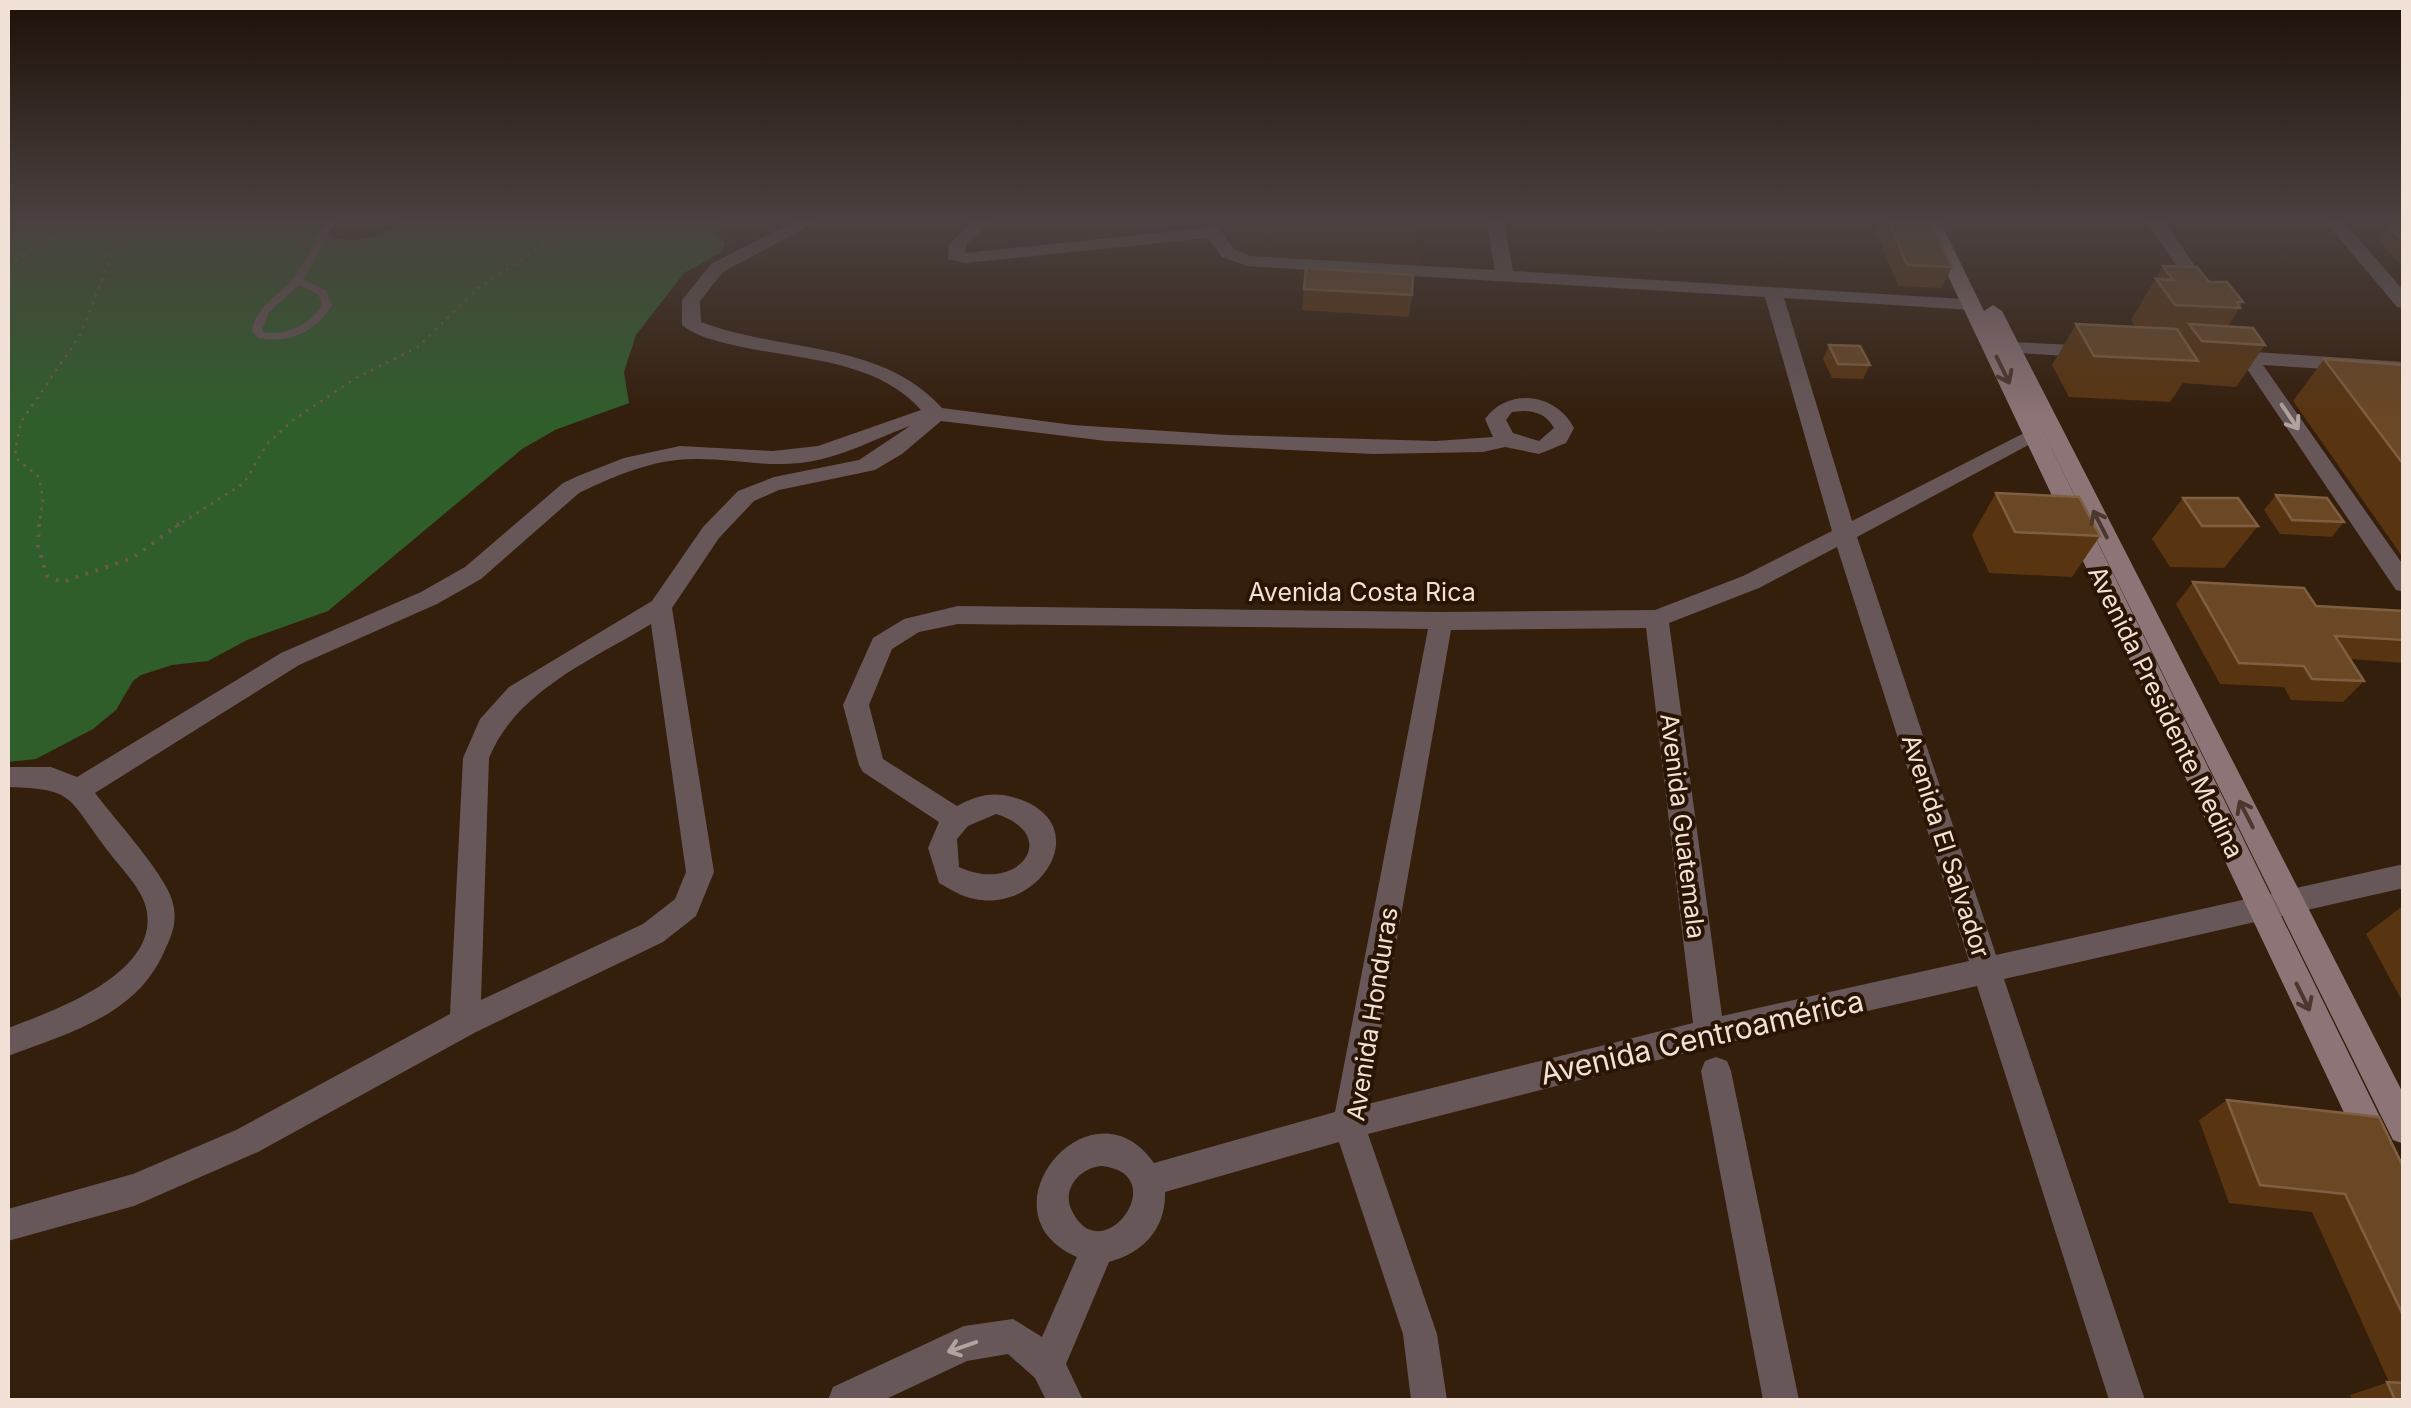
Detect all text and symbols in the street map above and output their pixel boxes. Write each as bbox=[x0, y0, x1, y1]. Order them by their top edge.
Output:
one-way arrow bbox=[1994, 354, 2013, 384]
one-way arrow bbox=[2279, 402, 2300, 430]
one-way arrow bbox=[2090, 509, 2109, 539]
street label: Avenida Presidente Medina bbox=[2082, 561, 2250, 863]
street label: Avenida Costa Rica bbox=[1248, 577, 1476, 607]
street label: Avenida Guatemala bbox=[1654, 712, 1712, 940]
street label: Avenida El Salvador bbox=[1896, 731, 1996, 961]
one-way arrow bbox=[2236, 800, 2255, 830]
street label: Avenida Honduras bbox=[1340, 905, 1404, 1123]
one-way arrow bbox=[2295, 981, 2314, 1011]
street label: Avenida Centroamérica bbox=[1536, 982, 1867, 1092]
one-way arrow bbox=[947, 1340, 979, 1358]

